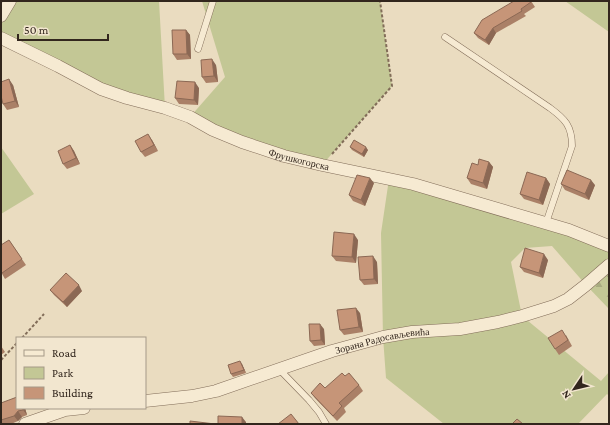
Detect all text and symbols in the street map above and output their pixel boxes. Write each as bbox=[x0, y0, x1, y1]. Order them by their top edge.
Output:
scale bar bbox=[18, 16, 108, 42]
text: 50 m bbox=[24, 23, 49, 37]
street label: Фрушкогорска bbox=[267, 146, 331, 172]
street label: Зорана Радосављевића bbox=[334, 325, 430, 355]
legend bbox=[16, 337, 146, 409]
text: Road bbox=[52, 346, 77, 360]
text: Park bbox=[52, 366, 74, 380]
north arrow bbox=[554, 369, 594, 409]
text: Building bbox=[52, 386, 93, 400]
text: N bbox=[558, 388, 573, 401]

